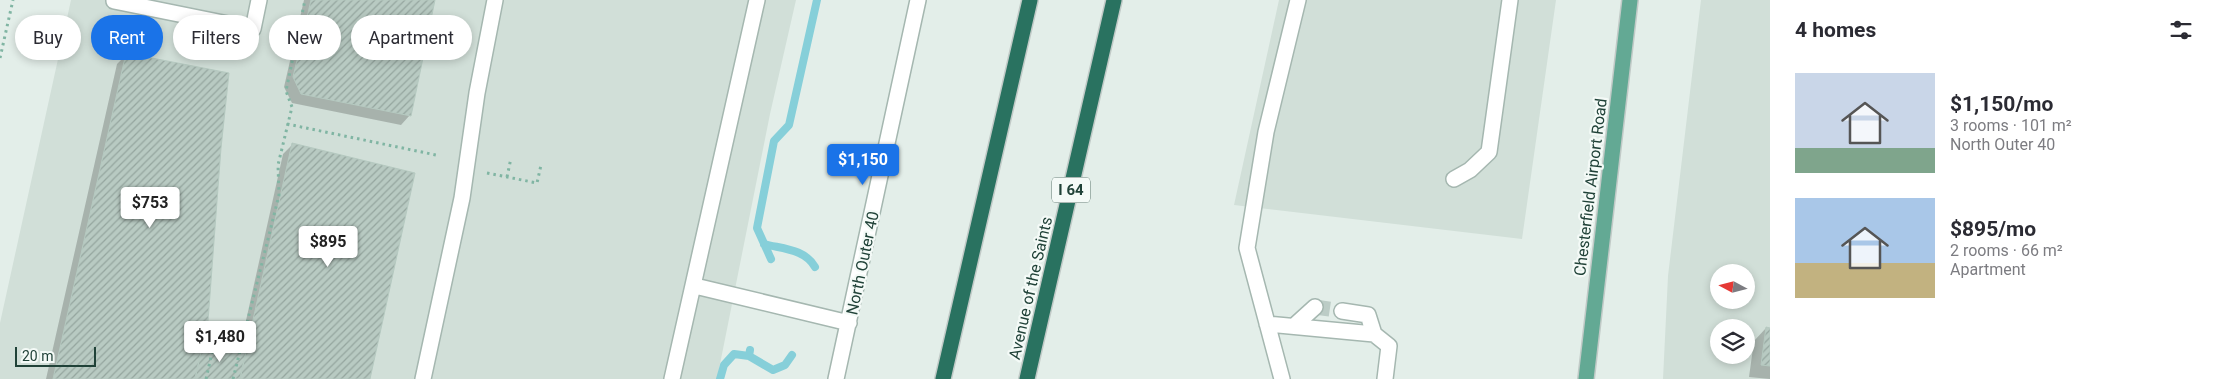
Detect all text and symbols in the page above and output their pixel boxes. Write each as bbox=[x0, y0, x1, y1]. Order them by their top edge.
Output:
chip: Buy bbox=[15, 15, 81, 60]
chip: Rent bbox=[91, 15, 163, 60]
chip: Filters bbox=[173, 15, 259, 60]
chip: New bbox=[269, 15, 341, 60]
chip: Apartment bbox=[351, 15, 472, 60]
icon: filters bbox=[2167, 16, 2195, 44]
text: 4 homes bbox=[1795, 18, 1876, 42]
text: $1,150/mo bbox=[1950, 92, 2053, 116]
icon: home bbox=[1835, 93, 1895, 153]
street label: Chesterfield Airport Road bbox=[1570, 97, 1611, 277]
text: 3 rooms · 101 m² bbox=[1950, 116, 2072, 135]
text: North Outer 40 bbox=[1950, 135, 2055, 154]
pin: $1,150 bbox=[822, 144, 904, 186]
text: $1,150 bbox=[838, 150, 888, 169]
road number: I 64 bbox=[1052, 178, 1090, 202]
pin: $753 bbox=[120, 186, 180, 229]
text: $753 bbox=[132, 193, 168, 212]
street label: North Outer 40 bbox=[842, 210, 883, 317]
street label: Avenue of the Saints bbox=[1005, 215, 1056, 361]
text: $895/mo bbox=[1950, 217, 2036, 241]
icon: home bbox=[1835, 218, 1895, 278]
pin: $895 bbox=[298, 226, 358, 268]
text: $895 bbox=[310, 232, 346, 251]
text: 2 rooms · 66 m² bbox=[1950, 241, 2063, 260]
text: Apartment bbox=[1950, 260, 2026, 279]
north arrow bbox=[1710, 264, 1755, 309]
map controls bbox=[1710, 264, 1755, 364]
button: layers bbox=[1710, 319, 1755, 364]
pin: $1,480 bbox=[179, 320, 261, 363]
text: $1,480 bbox=[195, 327, 245, 346]
scale bar bbox=[15, 344, 96, 367]
text: 20 m bbox=[22, 348, 54, 364]

